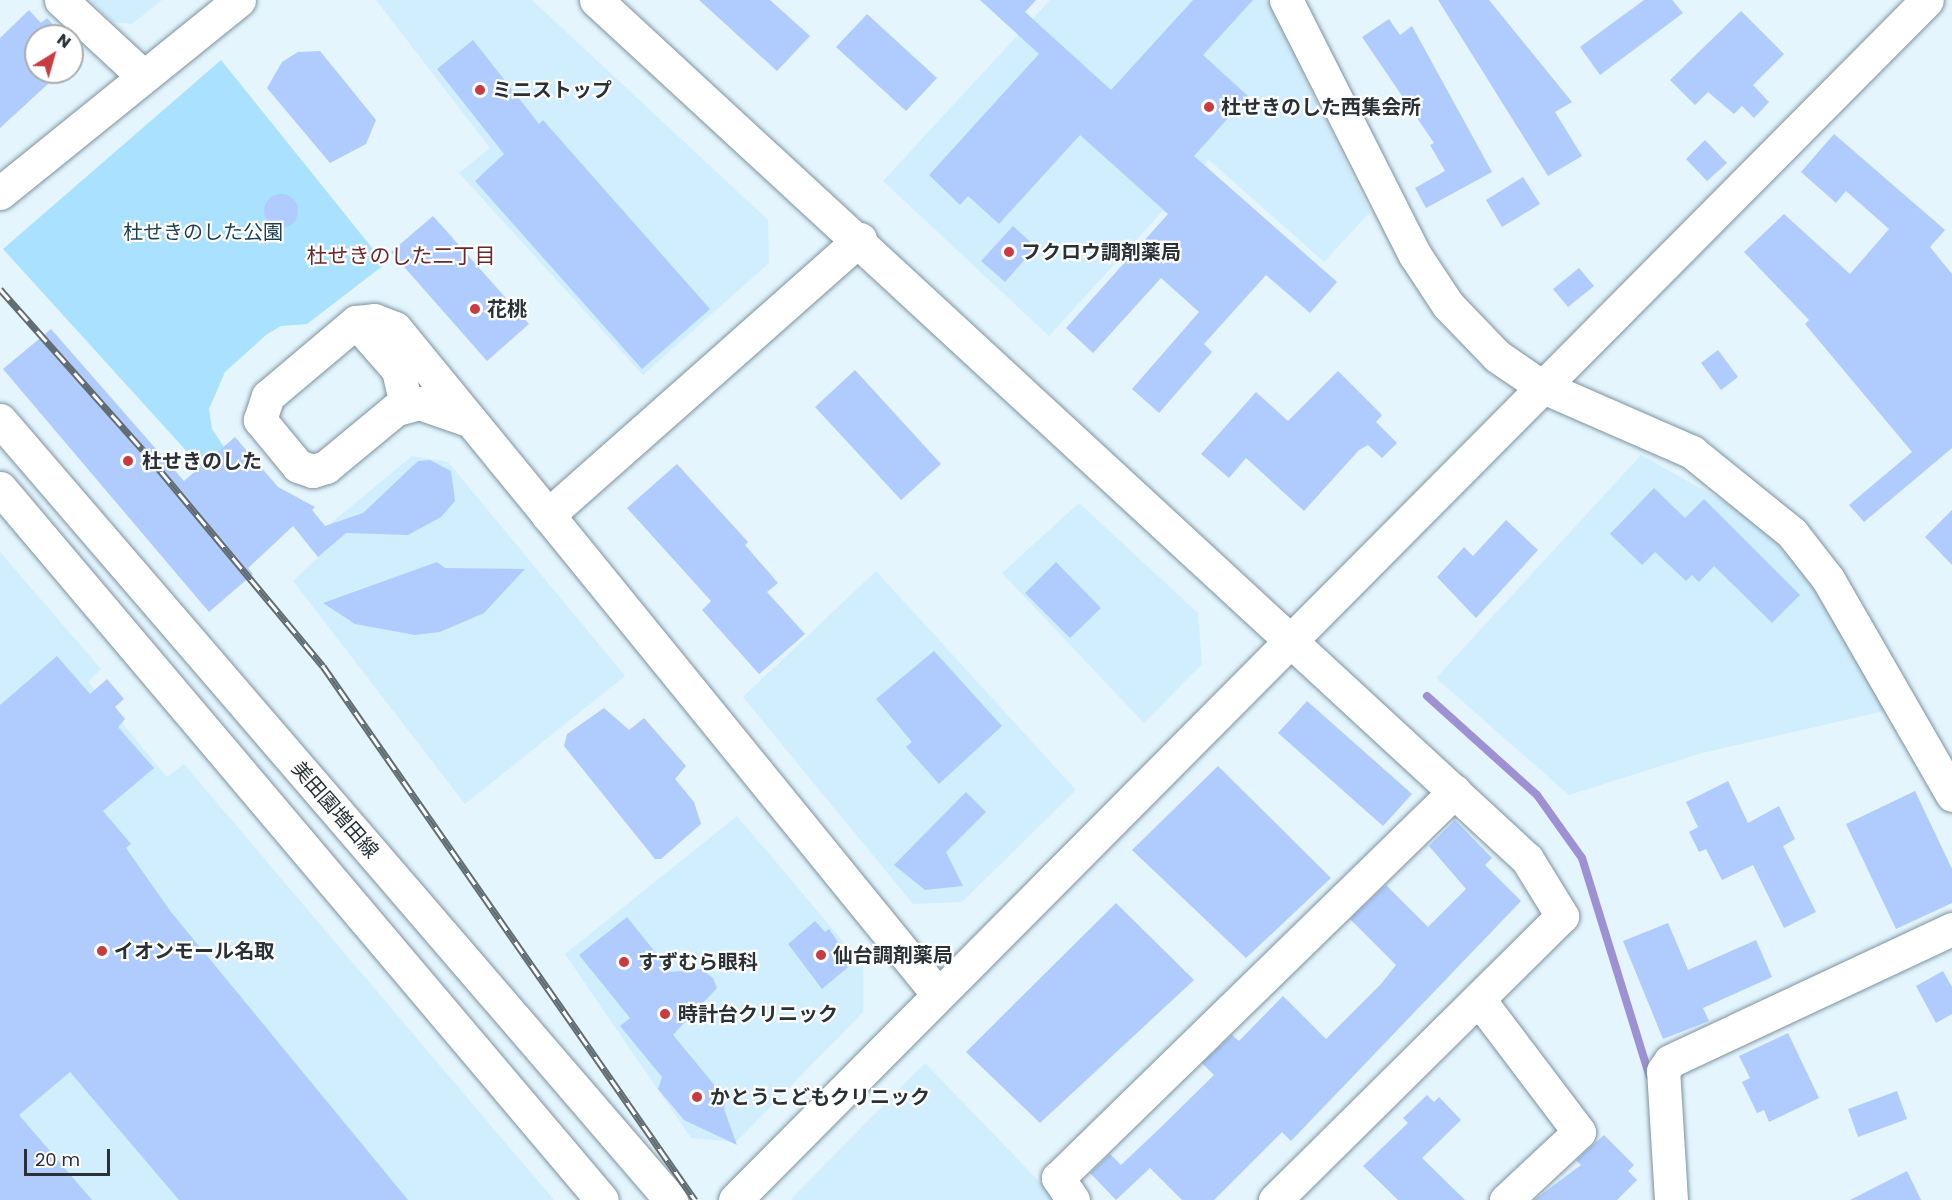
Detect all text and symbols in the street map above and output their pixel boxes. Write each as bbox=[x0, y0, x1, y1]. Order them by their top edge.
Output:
north arrow bbox=[24, 24, 84, 84]
text: N bbox=[52, 28, 76, 54]
place label: ミニストップ bbox=[492, 78, 612, 102]
marker: ミニストップ bbox=[473, 83, 487, 97]
place label: 杜せきのした西集会所 bbox=[1221, 95, 1421, 119]
marker: 杜せきのした西集会所 bbox=[1202, 100, 1216, 114]
park label: 杜せきのした公園 bbox=[123, 220, 283, 244]
place label: フクロウ調剤薬局 bbox=[1021, 240, 1181, 264]
district label: 杜せきのした二丁目 bbox=[307, 243, 495, 269]
marker: フクロウ調剤薬局 bbox=[1002, 245, 1016, 259]
place label: 花桃 bbox=[487, 297, 527, 321]
marker: 花桃 bbox=[468, 302, 482, 316]
place label: 杜せきのした bbox=[142, 449, 262, 473]
marker: 杜せきのした bbox=[119, 452, 137, 470]
street label: 美田園増田線 bbox=[287, 757, 383, 863]
place label: イオンモール名取 bbox=[114, 939, 274, 963]
place label: 仙台調剤薬局 bbox=[833, 943, 953, 967]
marker: イオンモール名取 bbox=[95, 944, 109, 958]
marker: 仙台調剤薬局 bbox=[814, 948, 828, 962]
place label: すずむら眼科 bbox=[638, 950, 758, 974]
marker: すずむら眼科 bbox=[615, 953, 633, 971]
place label: 時計台クリニック bbox=[678, 1002, 838, 1026]
marker: 時計台クリニック bbox=[656, 1005, 674, 1023]
place label: かとうこどもクリニック bbox=[710, 1085, 930, 1109]
marker: かとうこどもクリニック bbox=[688, 1088, 706, 1106]
scale bar bbox=[27, 1137, 112, 1175]
text: 20 m bbox=[35, 1147, 80, 1172]

